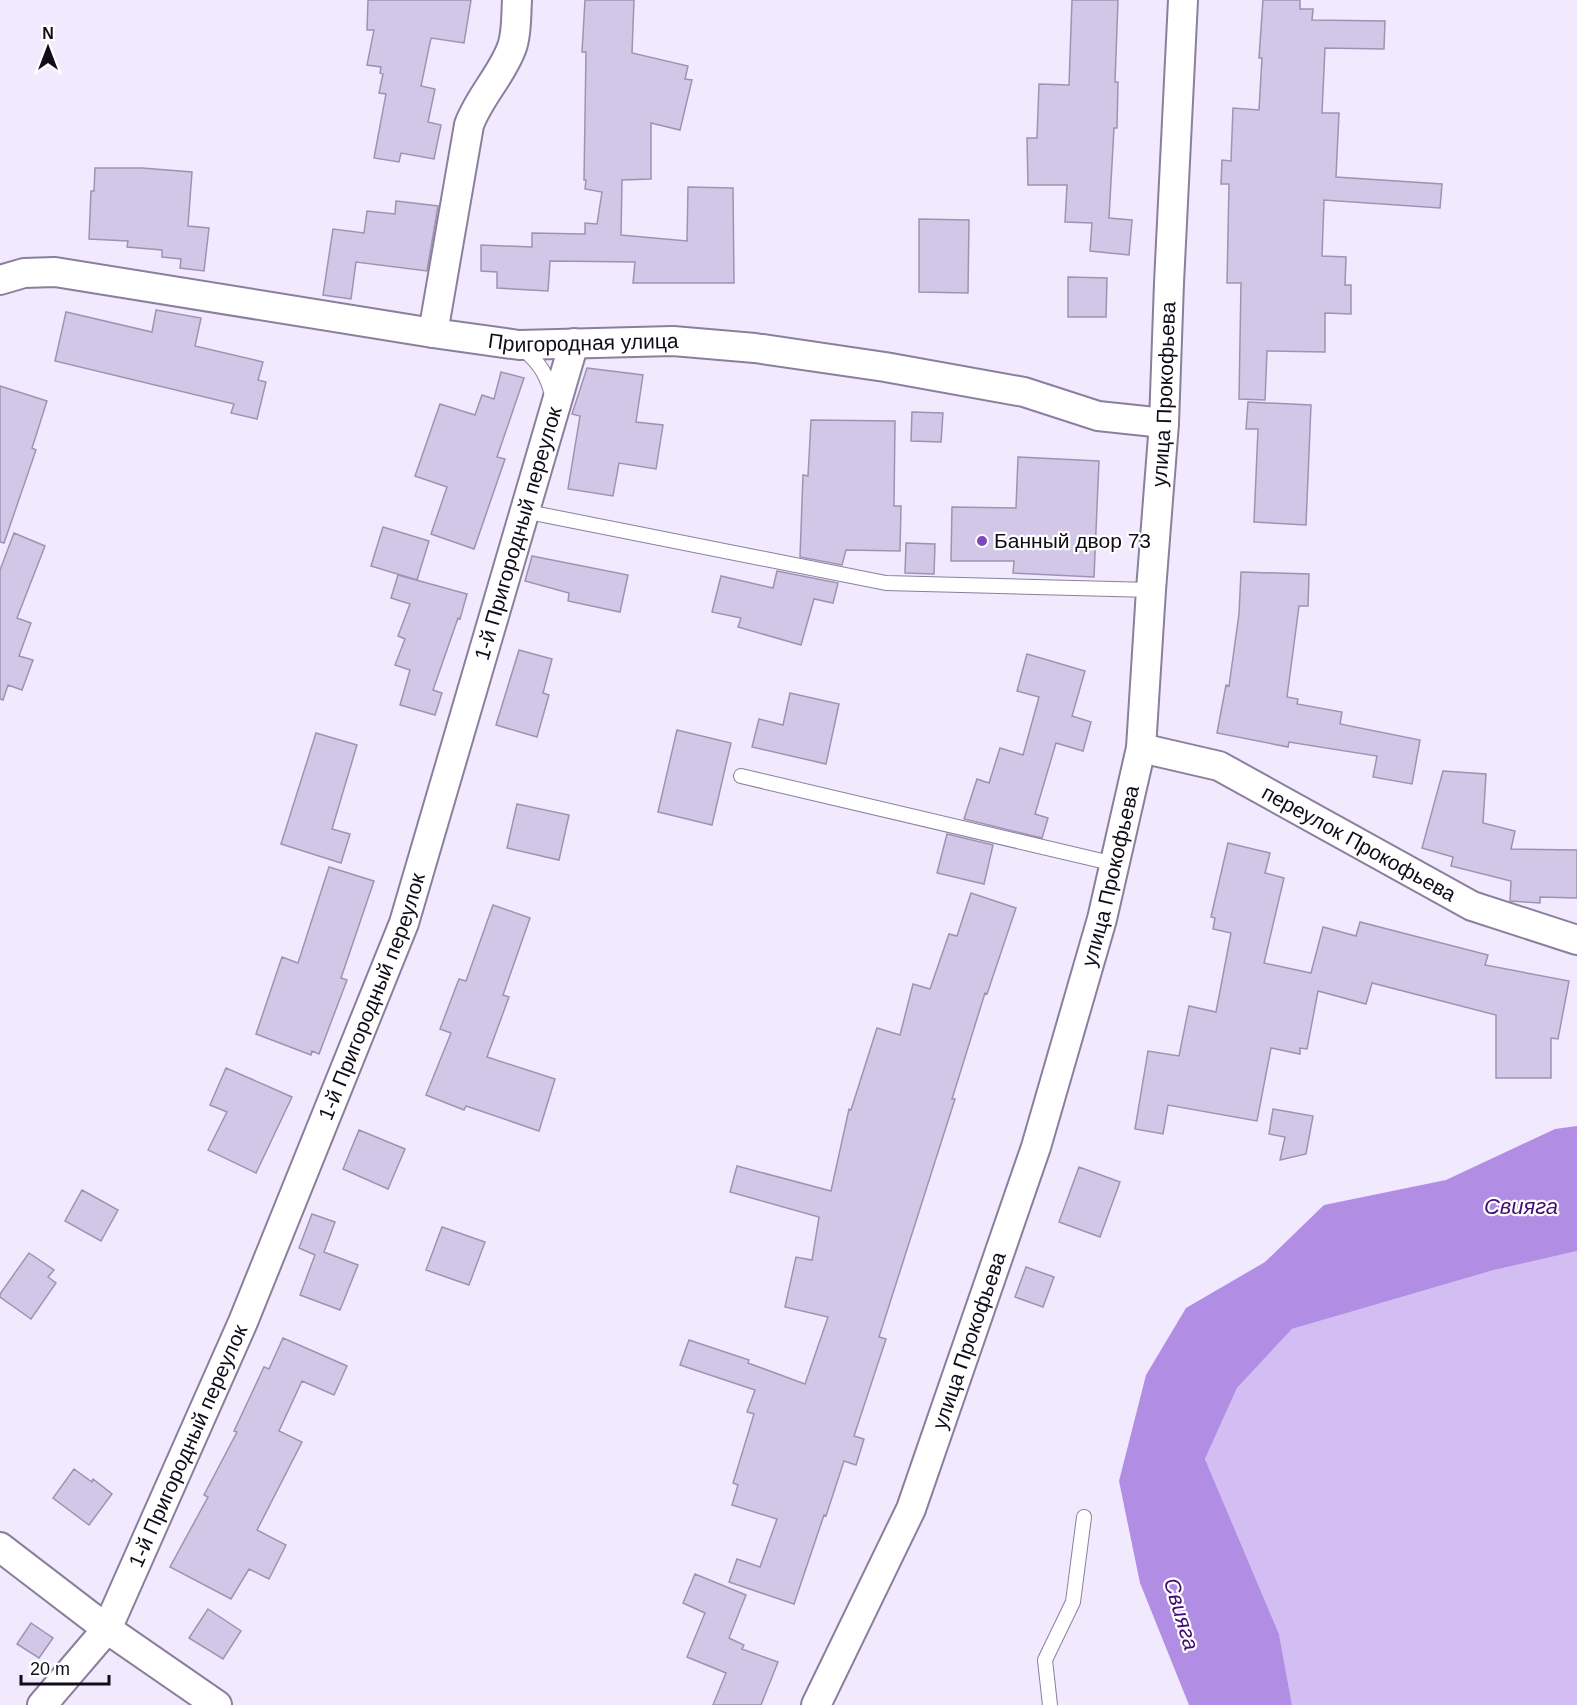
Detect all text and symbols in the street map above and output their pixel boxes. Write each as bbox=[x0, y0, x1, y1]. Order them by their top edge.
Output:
north arrow bbox=[18, 18, 78, 78]
text: N bbox=[42, 25, 54, 42]
street label: улица Прокофьева bbox=[1147, 301, 1179, 488]
street label: Пригородная улица bbox=[487, 329, 679, 356]
street label: 1-й Пригородный переулок bbox=[470, 403, 566, 663]
place label: Банный двор 73 bbox=[994, 529, 1151, 552]
marker: Банный двор 73 bbox=[975, 534, 989, 548]
street label: переулок Прокофьева bbox=[1258, 780, 1460, 906]
street label: улица Прокофьева bbox=[1077, 783, 1143, 969]
street label: 1-й Пригородный переулок bbox=[314, 870, 429, 1123]
water label: Свияга bbox=[1484, 1194, 1558, 1219]
street label: улица Прокофьева bbox=[928, 1249, 1010, 1432]
street label: 1-й Пригородный переулок bbox=[124, 1320, 252, 1571]
water label: Свияга bbox=[1159, 1575, 1204, 1653]
scale bar bbox=[21, 1648, 110, 1686]
text: 20 m bbox=[30, 1659, 70, 1679]

